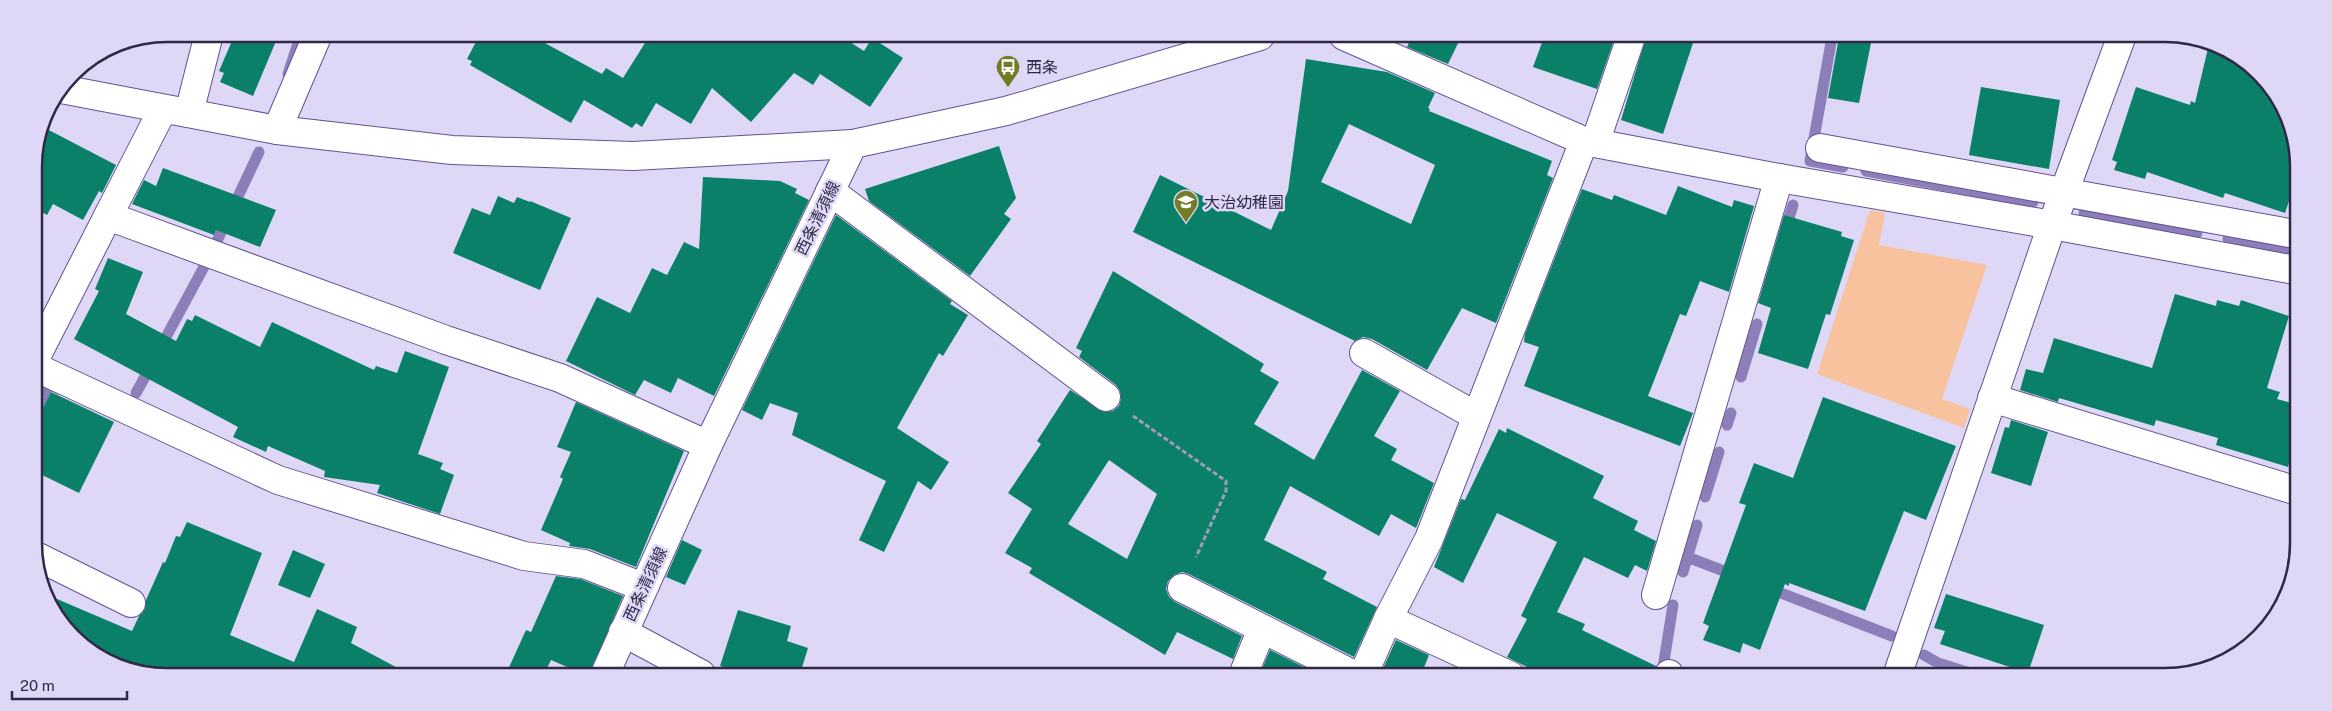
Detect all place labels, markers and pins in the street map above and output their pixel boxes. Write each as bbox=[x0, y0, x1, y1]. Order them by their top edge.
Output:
bus stop icon: 西条 bbox=[995, 54, 1021, 88]
place label: 西条 bbox=[1026, 58, 1058, 77]
school or university icon: 大治幼稚園 bbox=[1173, 189, 1199, 223]
place label: 大治幼稚園 bbox=[1204, 193, 1284, 212]

